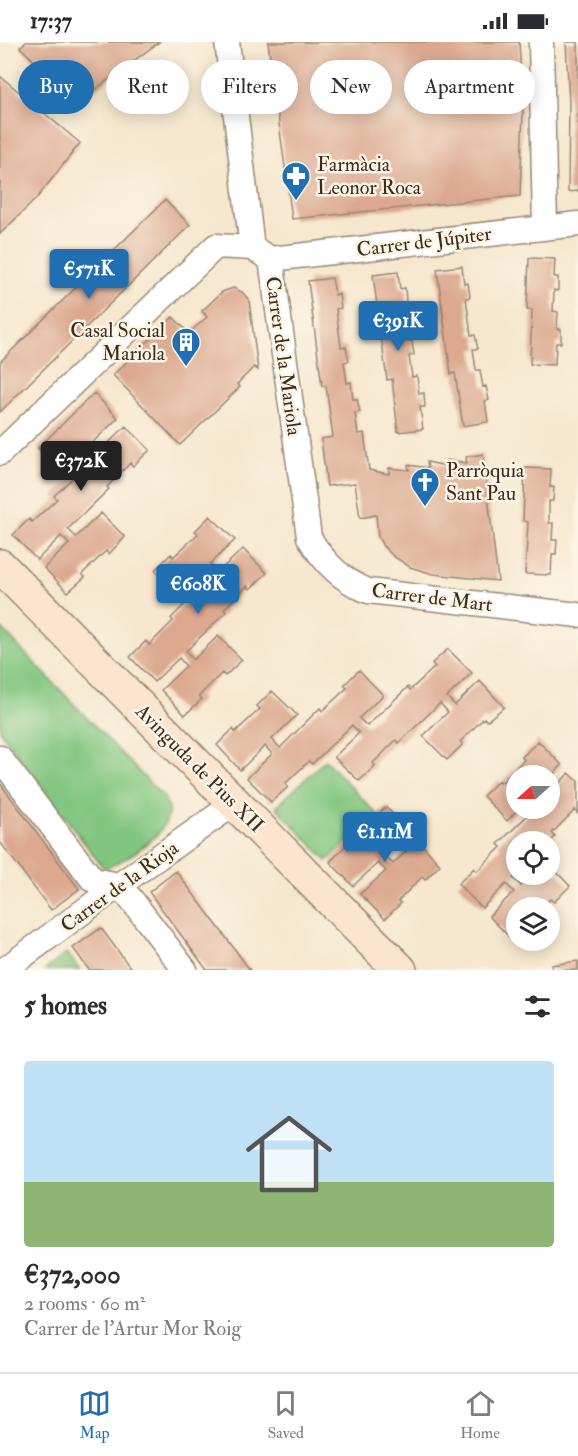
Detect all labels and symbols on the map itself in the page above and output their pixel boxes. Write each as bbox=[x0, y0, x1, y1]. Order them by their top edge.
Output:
place label: Farmàcia Leonor Roca bbox=[317, 152, 422, 200]
pharmacy icon: Farmàcia Leonor Roca bbox=[280, 160, 312, 202]
street label: Carrer de Júpiter bbox=[355, 221, 494, 263]
pin: €571K bbox=[47, 249, 131, 300]
street label: Carrer de la Mariola bbox=[260, 275, 307, 438]
pin: €391K bbox=[356, 301, 440, 352]
place label: Casal Social Mariola bbox=[70, 318, 166, 366]
building icon: Casal Social Mariola bbox=[170, 326, 202, 368]
pin: €372K bbox=[39, 441, 123, 492]
place label: Parròquia Sant Pau bbox=[446, 458, 525, 506]
church icon: Parròquia Sant Pau bbox=[409, 466, 441, 508]
pin: €608K bbox=[156, 564, 240, 615]
street label: Carrer de Mart bbox=[370, 578, 494, 617]
street label: Avinguda de Pius XII bbox=[129, 698, 269, 838]
north arrow bbox=[506, 765, 560, 819]
pin: €1.11M bbox=[336, 812, 434, 863]
street label: Carrer de la Rioja bbox=[55, 835, 184, 938]

